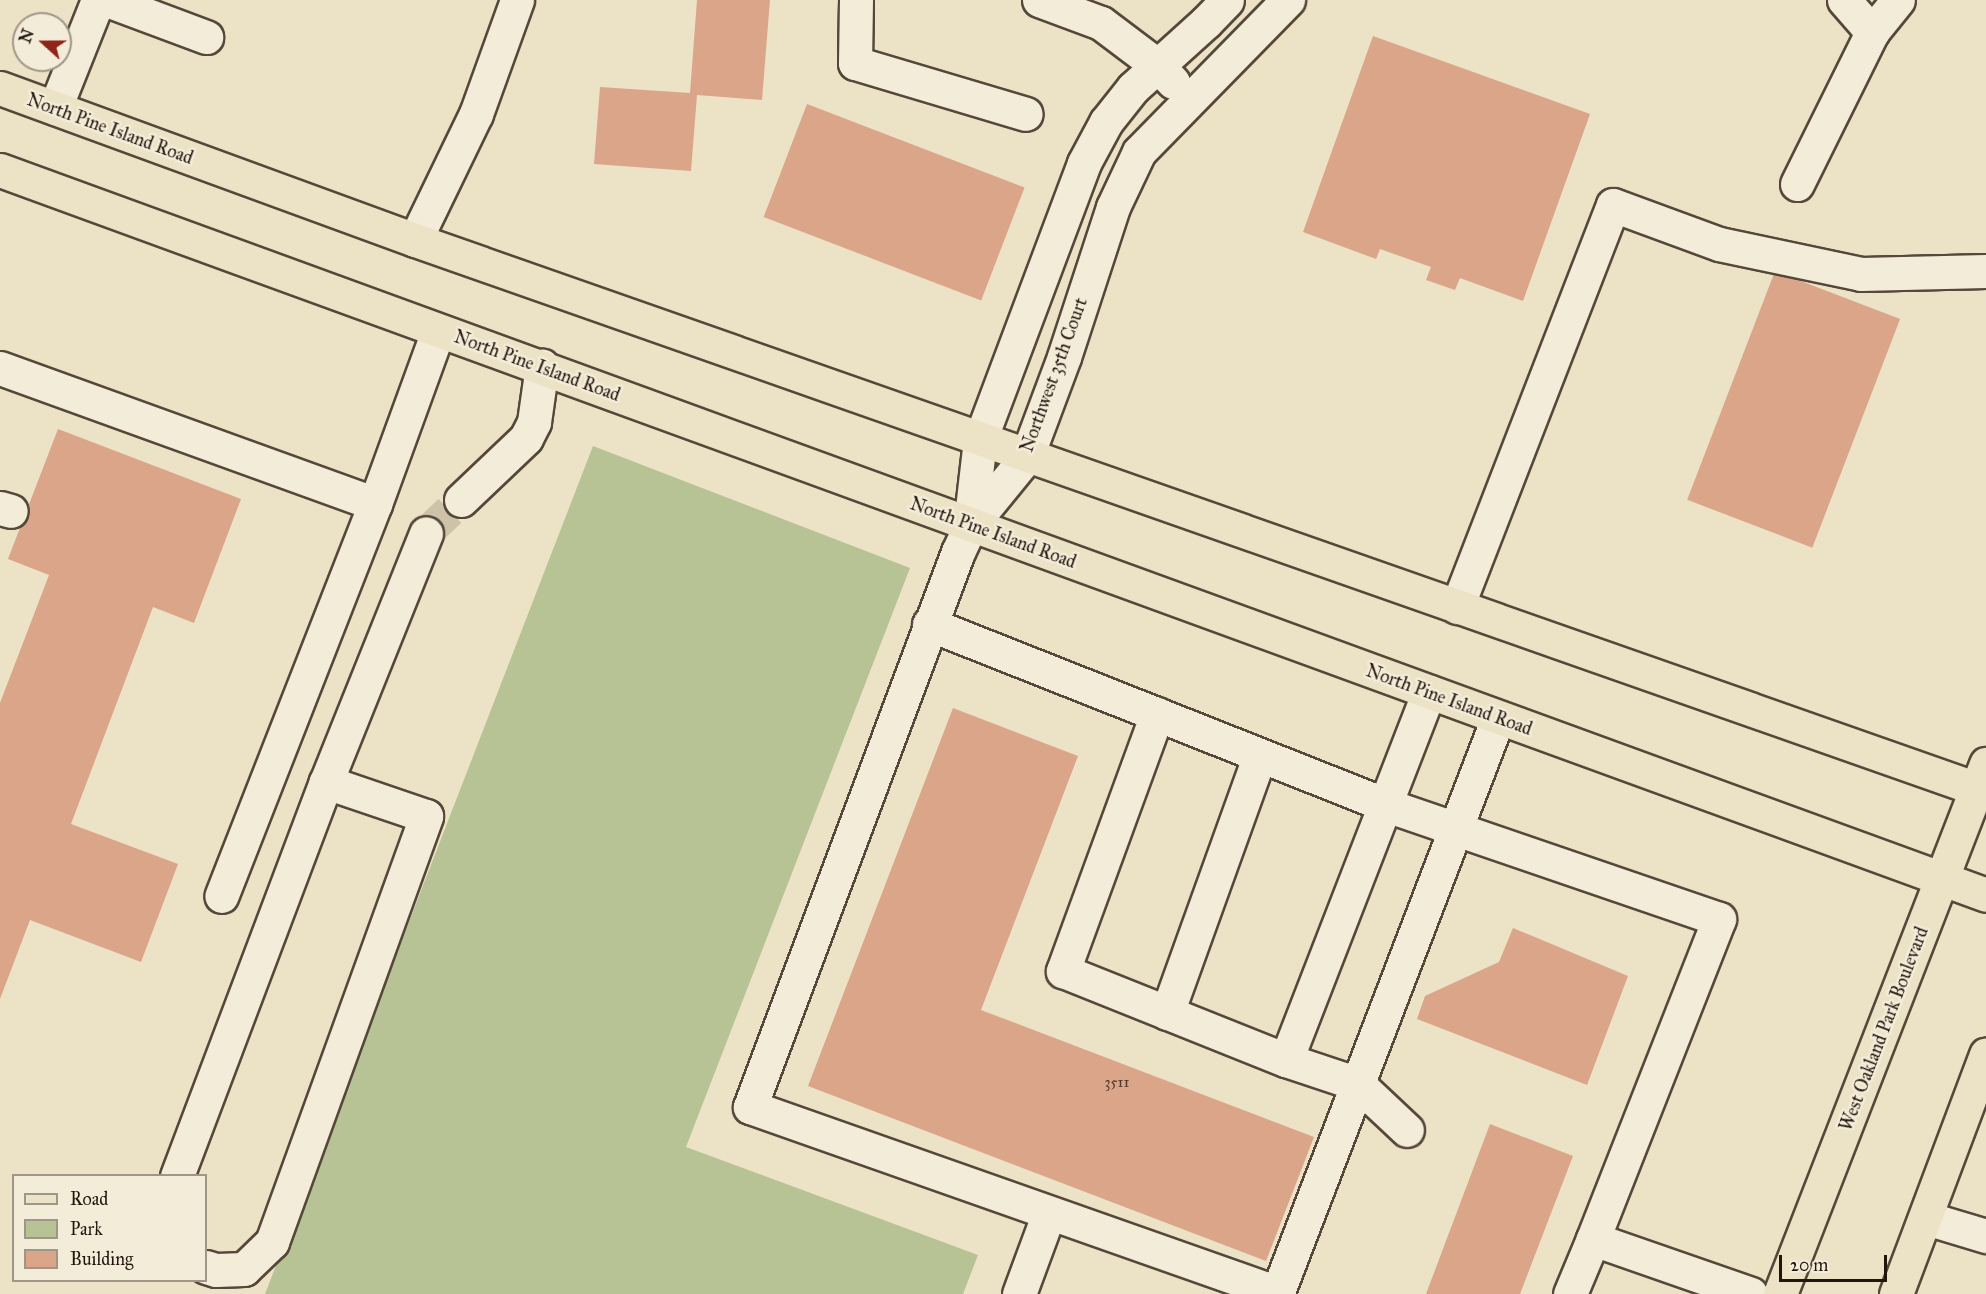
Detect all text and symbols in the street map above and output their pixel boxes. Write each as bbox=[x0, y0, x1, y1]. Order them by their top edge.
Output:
north arrow bbox=[12, 12, 72, 72]
text: N bbox=[15, 26, 38, 46]
street label: North Pine Island Road bbox=[24, 89, 196, 169]
street label: Northwest 35th Court bbox=[1016, 295, 1092, 455]
street label: North Pine Island Road bbox=[451, 326, 623, 406]
street label: North Pine Island Road bbox=[907, 493, 1079, 573]
street label: North Pine Island Road bbox=[1363, 660, 1535, 740]
street label: West Oakland Park Boulevard bbox=[1835, 924, 1933, 1134]
house number: 3511 bbox=[1105, 1074, 1129, 1092]
legend bbox=[12, 1174, 207, 1282]
text: Road bbox=[70, 1188, 108, 1210]
text: Park bbox=[70, 1218, 103, 1240]
scale bar bbox=[1782, 1243, 1890, 1281]
text: Building bbox=[70, 1248, 133, 1270]
text: 20 m bbox=[1790, 1254, 1828, 1276]

